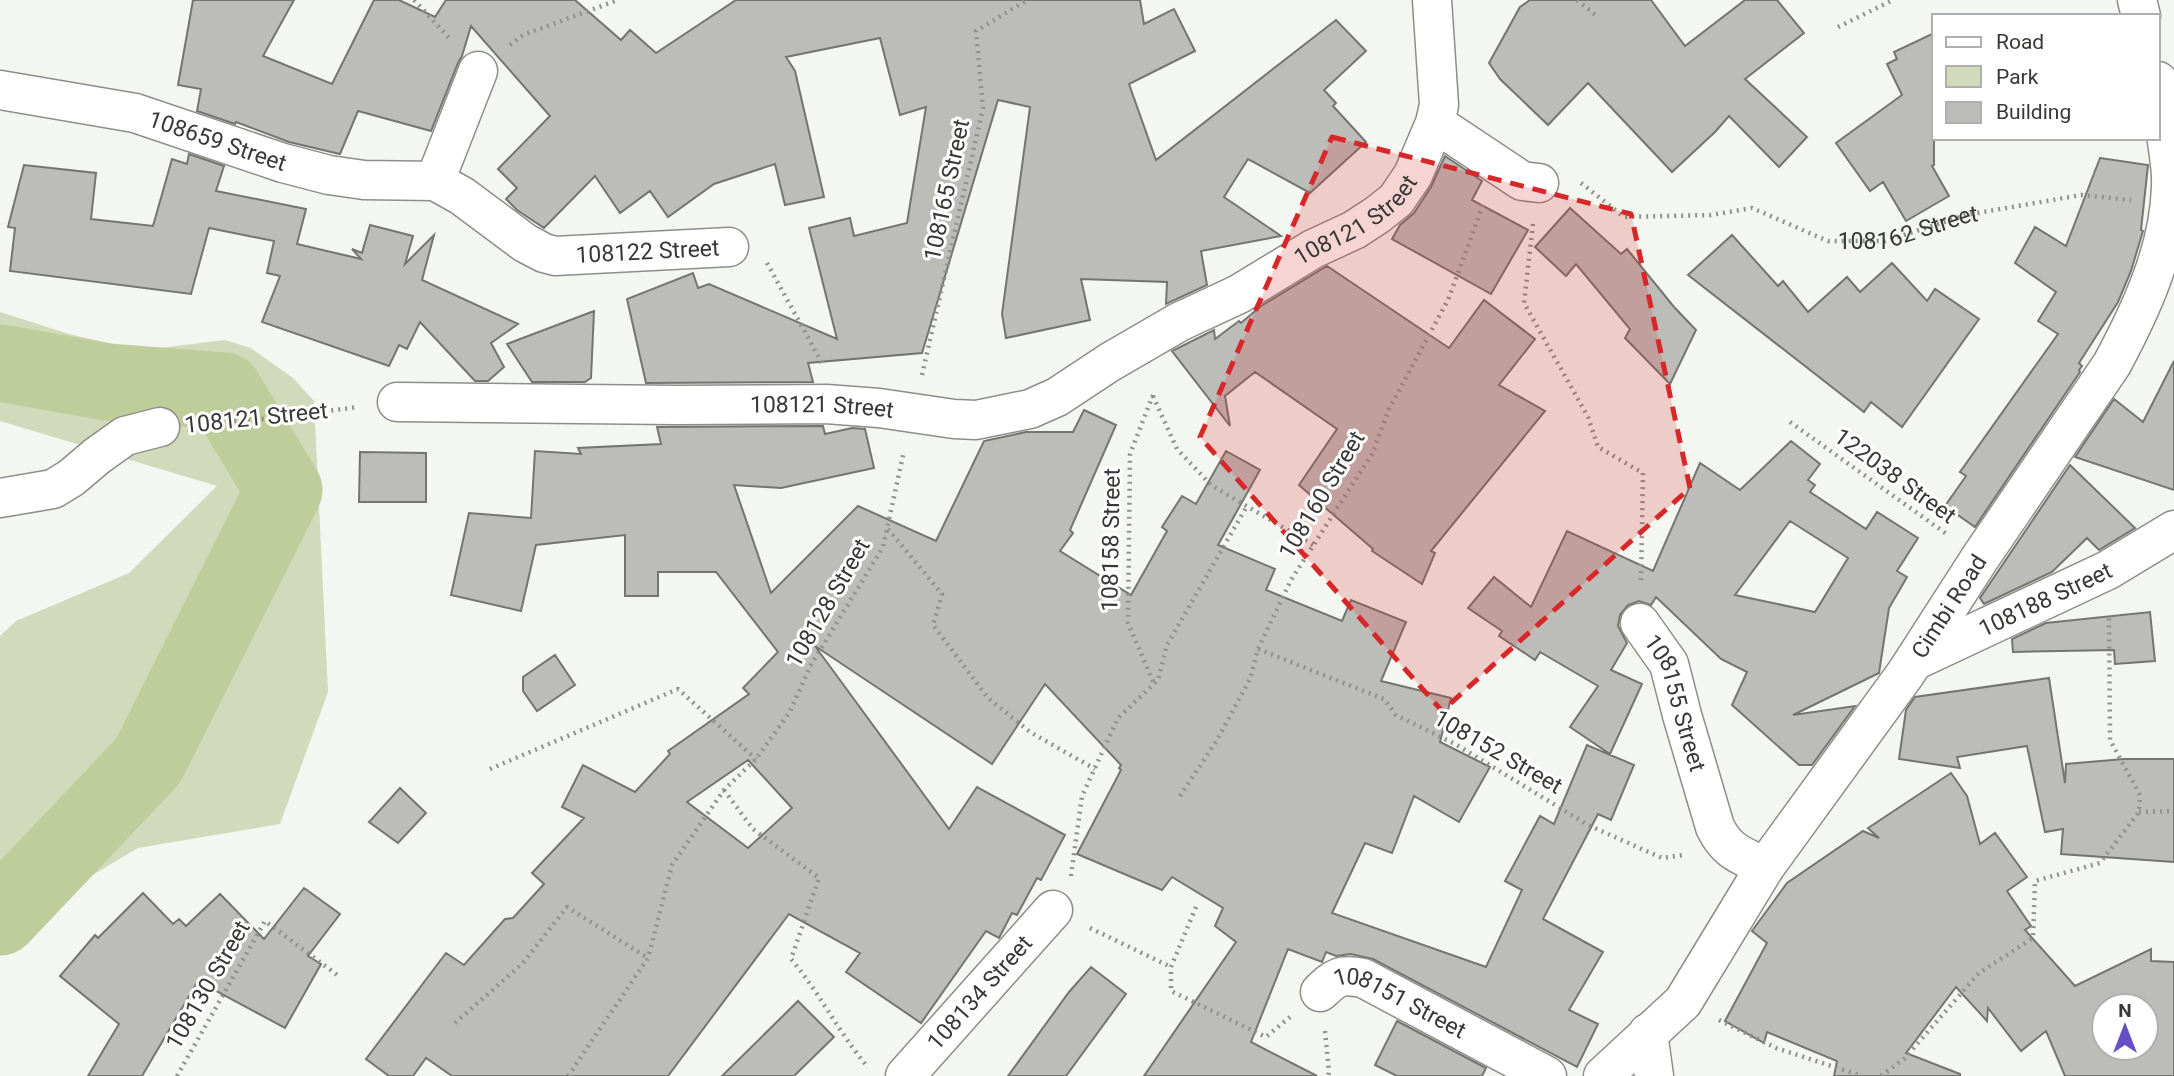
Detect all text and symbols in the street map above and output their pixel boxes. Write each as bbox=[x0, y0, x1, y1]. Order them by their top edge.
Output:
legend bbox=[1932, 14, 2160, 140]
text: Road bbox=[1996, 30, 2044, 54]
text: Park bbox=[1996, 65, 2039, 89]
text: Building bbox=[1996, 100, 2071, 124]
street label: 108659 Street bbox=[145, 105, 290, 177]
street label: 108165 Street bbox=[919, 117, 975, 263]
street label: 108121 Street bbox=[1289, 170, 1423, 271]
street label: 108162 Street bbox=[1838, 200, 1980, 255]
street label: 108122 Street bbox=[575, 234, 720, 268]
street label: 108121 Street bbox=[750, 390, 896, 424]
street label: 108121 Street bbox=[183, 397, 329, 439]
street label: 122038 Street bbox=[1829, 423, 1961, 529]
street label: 108160 Street bbox=[1273, 426, 1371, 564]
street label: 108158 Street bbox=[1096, 468, 1126, 612]
street label: 108128 Street bbox=[780, 534, 876, 672]
street label: Cimbi Road bbox=[1906, 550, 1992, 663]
street label: 108188 Street bbox=[1974, 557, 2116, 642]
street label: 108155 Street bbox=[1639, 629, 1711, 775]
street label: 108152 Street bbox=[1429, 704, 1567, 800]
street label: 108130 Street bbox=[160, 916, 256, 1054]
street label: 108134 Street bbox=[922, 930, 1038, 1055]
street label: 108151 Street bbox=[1330, 962, 1471, 1044]
north arrow bbox=[2090, 992, 2160, 1062]
text: N bbox=[2118, 999, 2132, 1022]

